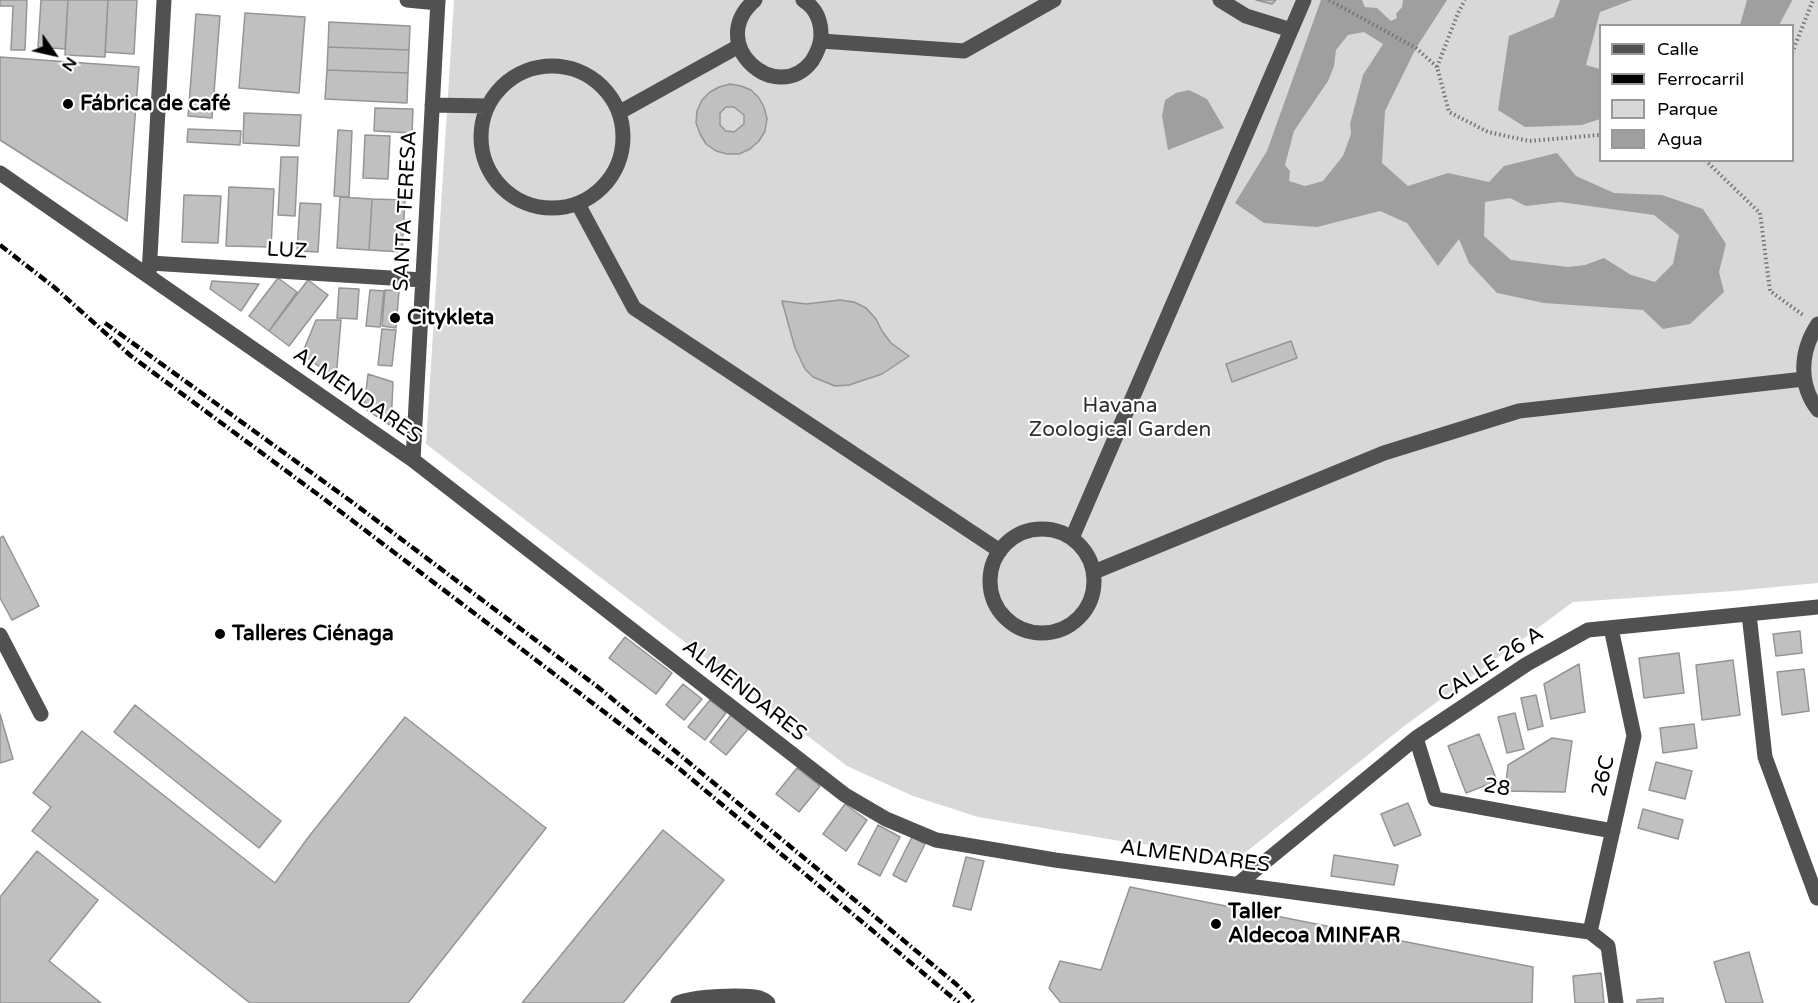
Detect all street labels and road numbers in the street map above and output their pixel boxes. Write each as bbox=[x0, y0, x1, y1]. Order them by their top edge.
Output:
street label: SANTA TERESA bbox=[389, 130, 423, 292]
street label: LUZ bbox=[266, 237, 308, 265]
street label: ALMENDARES bbox=[288, 342, 426, 450]
street label: CALLE 26 A bbox=[1433, 622, 1549, 708]
street label: ALMENDARES bbox=[677, 635, 811, 747]
street label: 26C bbox=[1587, 753, 1621, 799]
street label: 28 bbox=[1482, 773, 1512, 803]
street label: ALMENDARES bbox=[1119, 835, 1271, 879]

